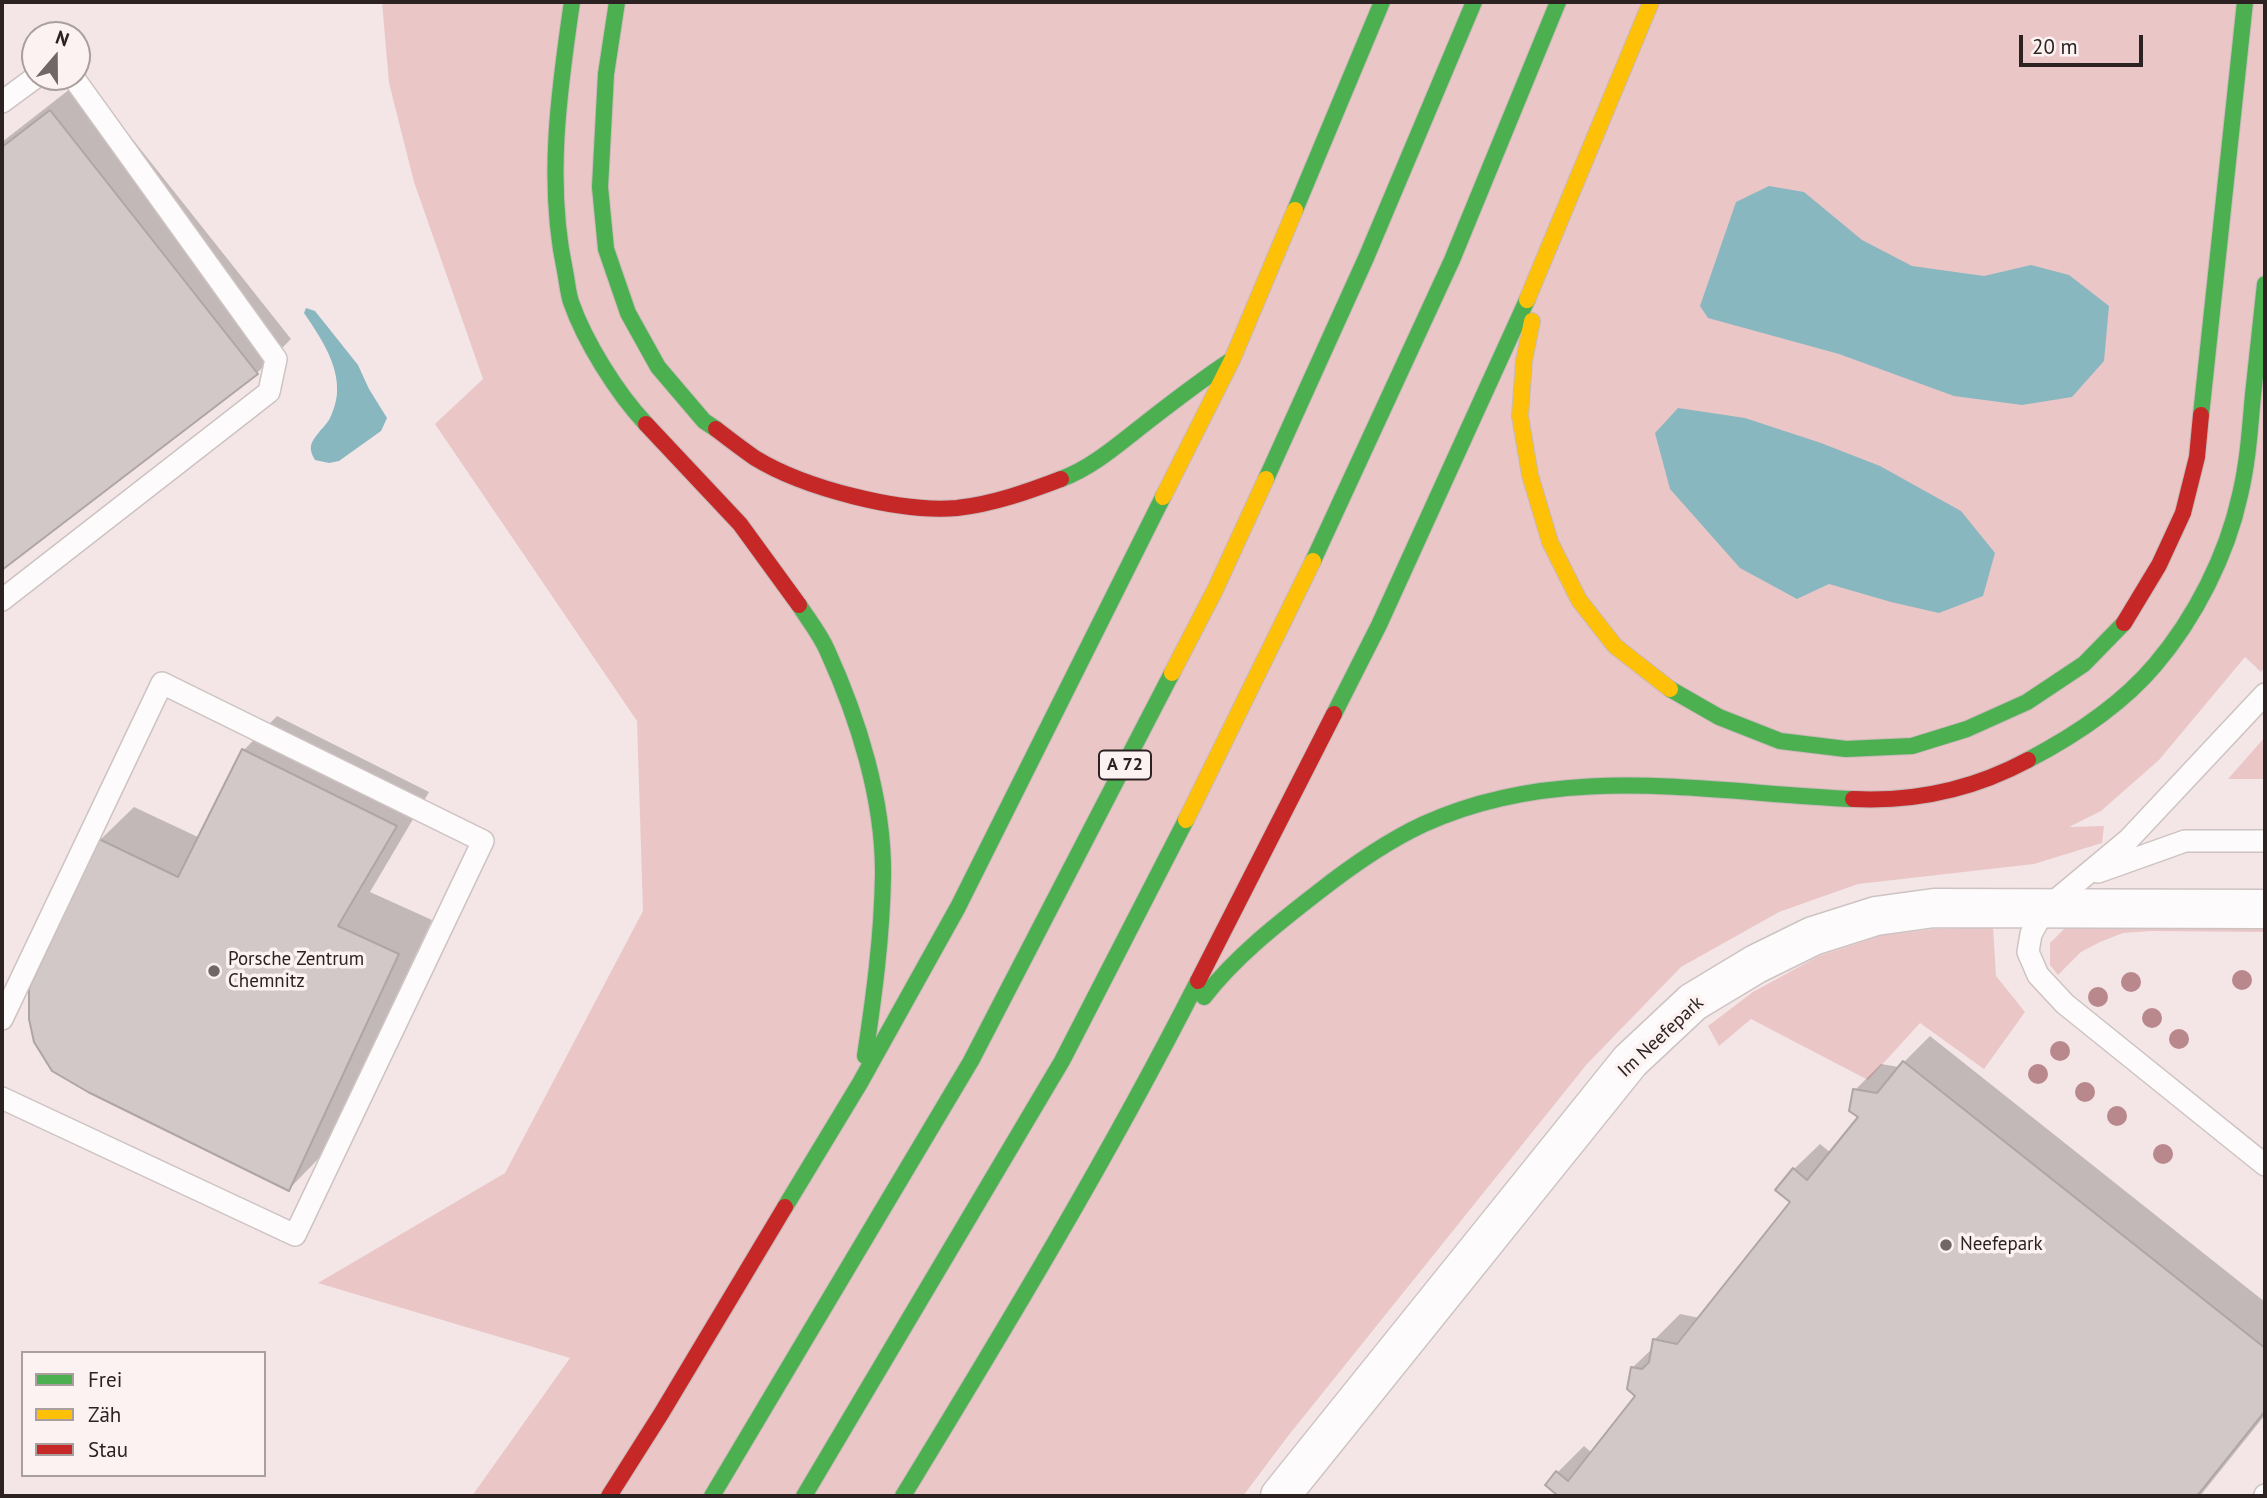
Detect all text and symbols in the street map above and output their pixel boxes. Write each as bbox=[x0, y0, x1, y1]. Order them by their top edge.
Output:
north arrow bbox=[21, 21, 91, 91]
scale bar bbox=[2022, 21, 2146, 65]
text: N bbox=[53, 25, 72, 52]
text: 20 m bbox=[2032, 33, 2078, 60]
road number: A 72 bbox=[1099, 750, 1151, 780]
place label: Porsche Zentrum Chemnitz bbox=[228, 949, 364, 993]
marker: Porsche Zentrum Chemnitz bbox=[206, 963, 222, 979]
street label: Im Neefepark bbox=[1613, 992, 1709, 1082]
place label: Neefepark bbox=[1960, 1234, 2043, 1256]
marker: Neefepark bbox=[1938, 1237, 1954, 1253]
legend bbox=[21, 1351, 266, 1477]
text: Frei bbox=[88, 1366, 122, 1393]
text: Zäh bbox=[88, 1401, 121, 1428]
text: Stau bbox=[88, 1436, 128, 1463]

